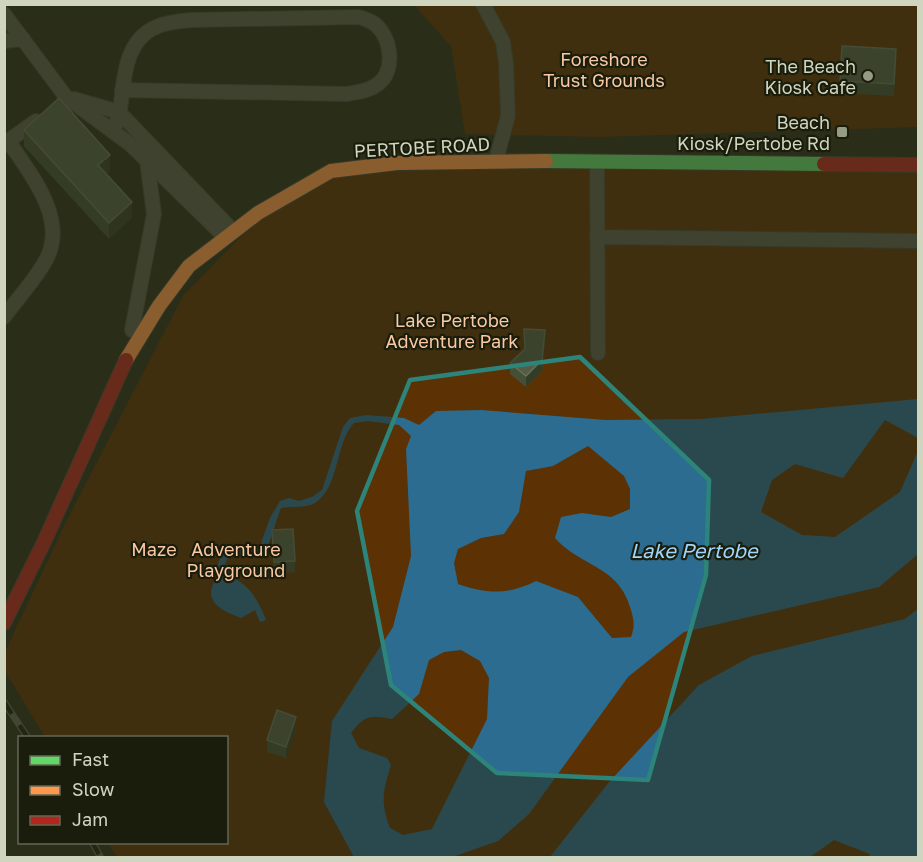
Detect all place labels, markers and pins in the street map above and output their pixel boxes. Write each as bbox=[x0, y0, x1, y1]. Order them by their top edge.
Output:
place label: The Beach Kiosk Cafe bbox=[765, 55, 856, 98]
marker: The Beach Kiosk Cafe bbox=[861, 69, 875, 83]
place label: Beach Kiosk/Pertobe Rd bbox=[677, 111, 830, 154]
marker: Beach Kiosk/Pertobe Rd bbox=[835, 125, 849, 139]

